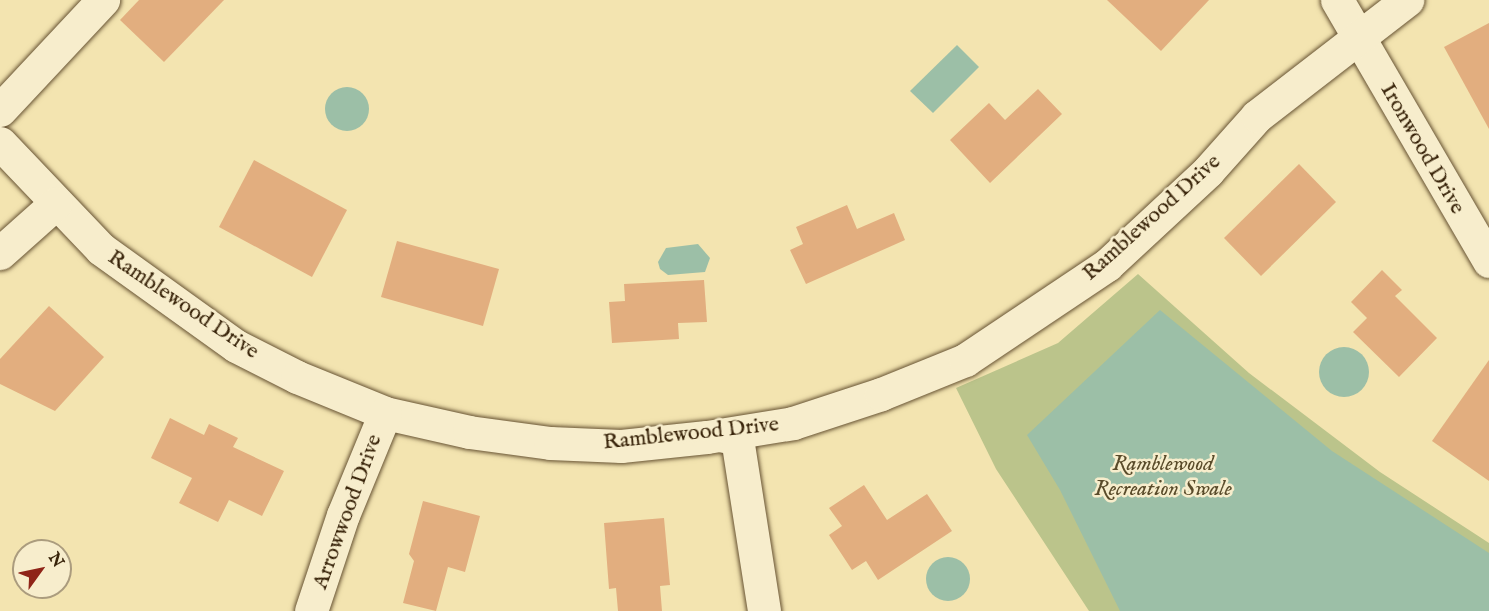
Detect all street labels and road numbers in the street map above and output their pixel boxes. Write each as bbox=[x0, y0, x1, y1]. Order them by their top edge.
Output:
street label: Ironwood Drive bbox=[1374, 79, 1470, 219]
street label: Ramblewood Drive bbox=[1078, 149, 1226, 287]
street label: Ramblewood Drive bbox=[102, 245, 264, 365]
street label: Ramblewood Drive bbox=[602, 412, 780, 456]
street label: Arrowwood Drive bbox=[308, 431, 388, 593]

